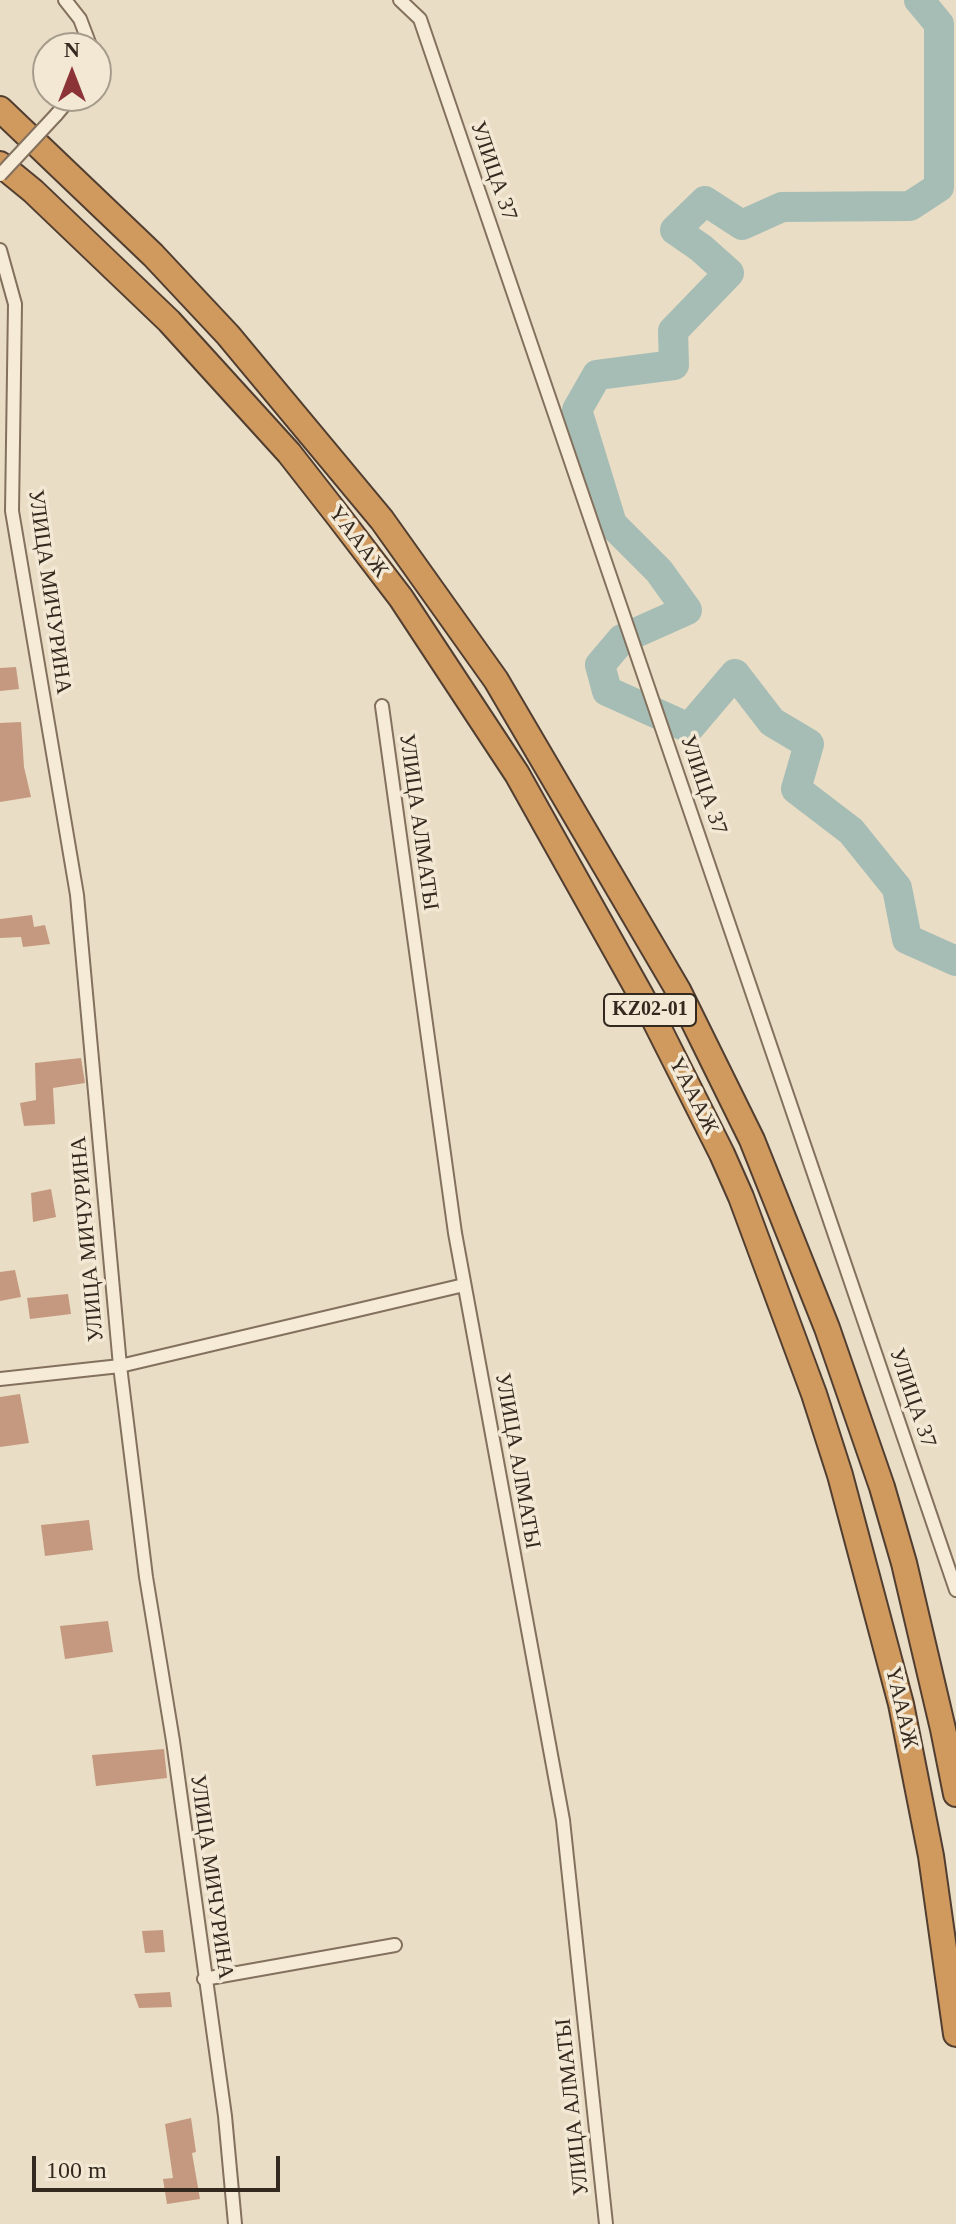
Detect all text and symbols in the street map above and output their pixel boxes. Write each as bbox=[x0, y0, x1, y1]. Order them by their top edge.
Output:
north arrow bbox=[32, 32, 112, 112]
text: N bbox=[64, 37, 80, 62]
street label: УЛИЦА 37 bbox=[464, 118, 522, 224]
street label: УЛИЦА МИЧУРИНА bbox=[22, 488, 76, 696]
street label: ҮАААЖ bbox=[322, 501, 394, 583]
street label: УЛИЦА АЛМАТЫ bbox=[393, 732, 443, 912]
street label: УЛИЦА 37 bbox=[674, 732, 732, 838]
road number: KZ02-01 bbox=[604, 994, 696, 1026]
street label: ҮАААЖ bbox=[662, 1053, 724, 1139]
street label: УЛИЦА МИЧУРИНА bbox=[66, 1135, 110, 1343]
street label: УЛИЦА 37 bbox=[883, 1345, 941, 1451]
street label: УЛИЦА АЛМАТЫ bbox=[489, 1371, 545, 1551]
street label: ҮАААЖ bbox=[879, 1664, 923, 1752]
street label: УЛИЦА МИЧУРИНА bbox=[184, 1773, 238, 1981]
street label: УЛИЦА АЛМАТЫ bbox=[551, 2017, 595, 2197]
scale bar bbox=[36, 2140, 284, 2190]
text: 100 m bbox=[46, 2157, 107, 2183]

